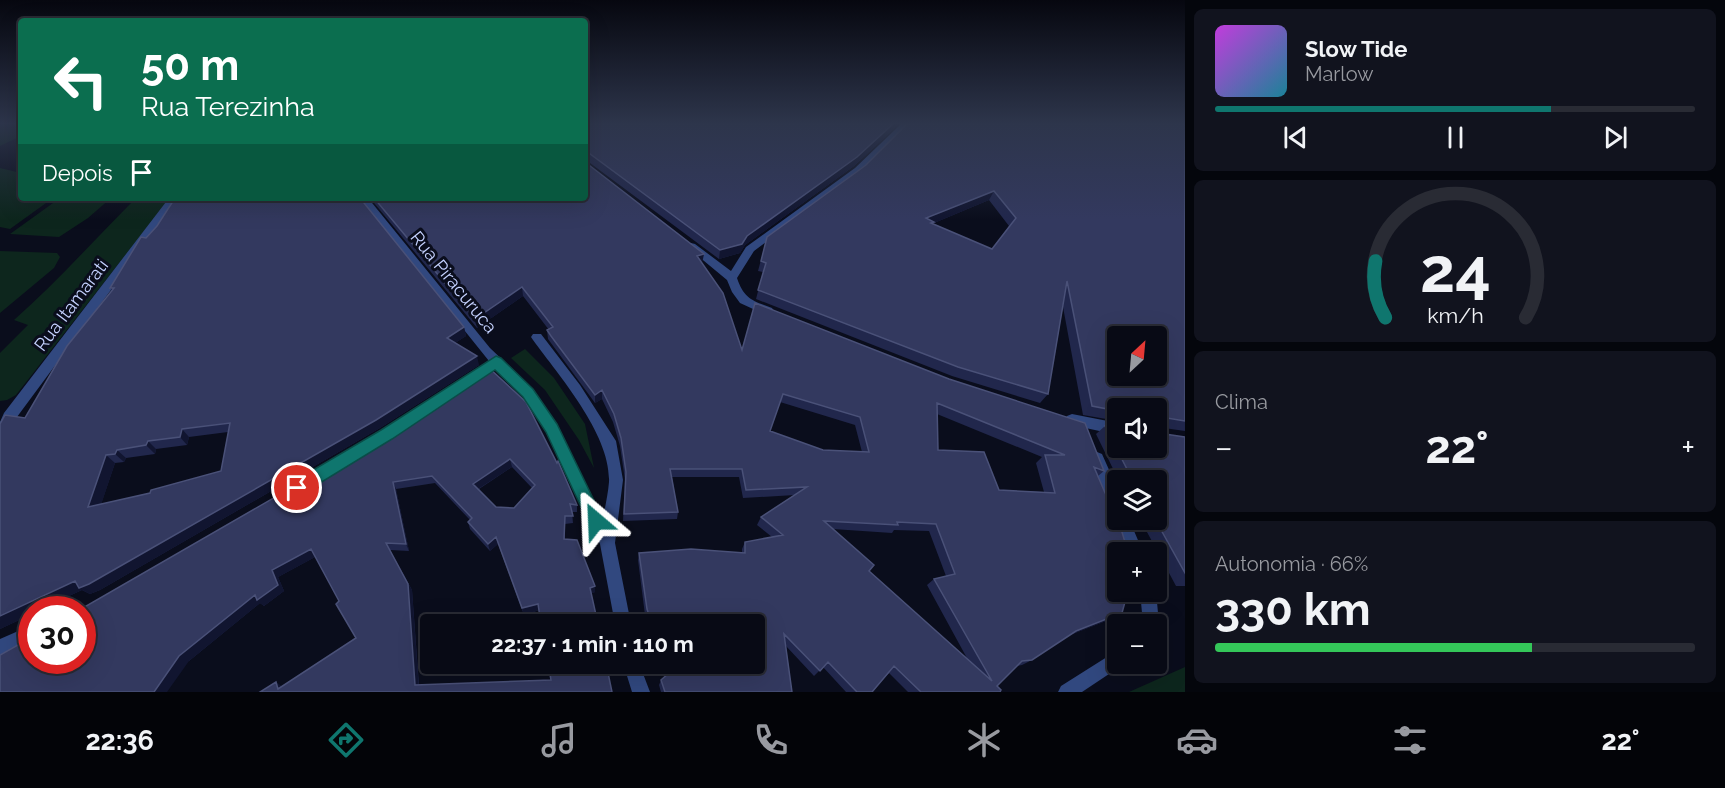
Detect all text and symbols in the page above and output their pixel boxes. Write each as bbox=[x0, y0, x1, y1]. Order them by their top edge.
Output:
text: Slow Tide bbox=[1305, 36, 1407, 62]
text: 50 m bbox=[141, 41, 239, 90]
icon: left bbox=[42, 42, 120, 120]
text: Marlow bbox=[1305, 62, 1374, 86]
text: Rua Terezinha bbox=[141, 91, 315, 122]
icon: previous bbox=[1279, 121, 1312, 154]
icon: pause bbox=[1439, 121, 1472, 154]
icon: next bbox=[1599, 121, 1632, 154]
icon: arrive bbox=[125, 156, 158, 189]
text: Depois bbox=[42, 160, 113, 186]
street label: Rua Piracuruca bbox=[406, 227, 502, 337]
text: 24 bbox=[1420, 233, 1490, 307]
street label: Rua Itamarati bbox=[30, 255, 112, 355]
text: km/h bbox=[1427, 303, 1483, 328]
north arrow bbox=[1107, 326, 1167, 386]
map controls bbox=[1107, 326, 1167, 674]
text: Clima bbox=[1215, 390, 1268, 414]
button: sound bbox=[1107, 398, 1167, 458]
text: 22° bbox=[1425, 421, 1489, 474]
text: − bbox=[1215, 428, 1233, 467]
text: + bbox=[1681, 428, 1695, 467]
pin bbox=[271, 462, 322, 513]
button: layers bbox=[1107, 470, 1167, 530]
icon: arrive bbox=[280, 471, 313, 504]
position arrow bbox=[564, 489, 628, 553]
button: + bbox=[1107, 542, 1167, 602]
text: Autonomia · 66% bbox=[1215, 552, 1368, 576]
text: 330 km bbox=[1215, 583, 1371, 636]
speed limit sign: 30 bbox=[18, 596, 96, 674]
button: − bbox=[1107, 614, 1167, 674]
text: 22:37 · 1 min · 110 m bbox=[491, 631, 694, 657]
icon: directions bbox=[325, 719, 367, 761]
icon: music bbox=[538, 719, 580, 761]
icon: phone bbox=[750, 719, 792, 761]
icon: climate bbox=[963, 719, 1005, 761]
icon: car bbox=[1176, 719, 1218, 761]
icon: filters bbox=[1389, 719, 1431, 761]
text: 22:36 bbox=[85, 725, 154, 756]
text: 22° bbox=[1602, 725, 1640, 756]

